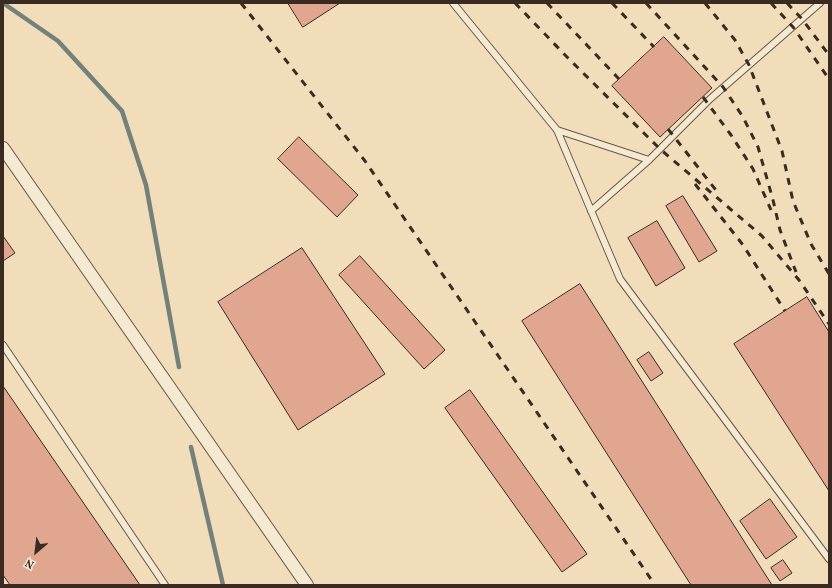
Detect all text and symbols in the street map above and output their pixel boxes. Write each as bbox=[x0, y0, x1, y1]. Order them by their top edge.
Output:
north arrow bbox=[16, 532, 56, 572]
text: N bbox=[23, 555, 37, 572]

